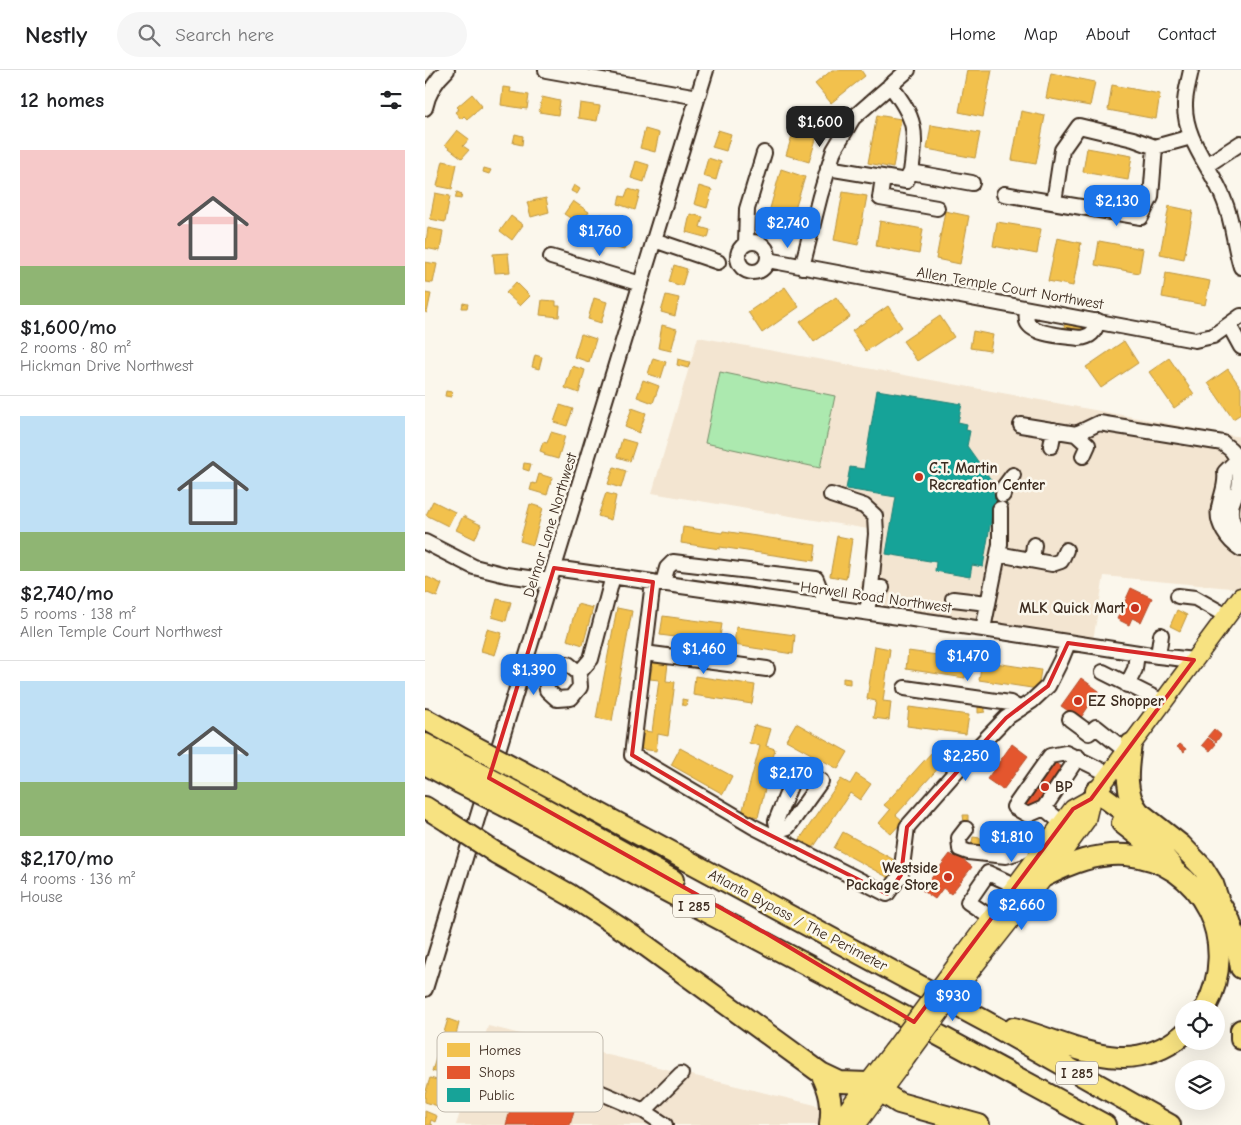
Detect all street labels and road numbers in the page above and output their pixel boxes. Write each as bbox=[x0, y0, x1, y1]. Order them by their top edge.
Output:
street label: Allen Temple Court Northwest bbox=[915, 263, 1105, 313]
street label: Delmar Lane Northwest bbox=[519, 450, 581, 599]
street label: Harwell Road Northwest bbox=[799, 577, 953, 617]
street label: Atlanta Bypass / The Perimeter bbox=[705, 865, 891, 975]
road number: I 285 bbox=[673, 894, 715, 918]
road number: I 285 bbox=[1056, 1061, 1098, 1084]

